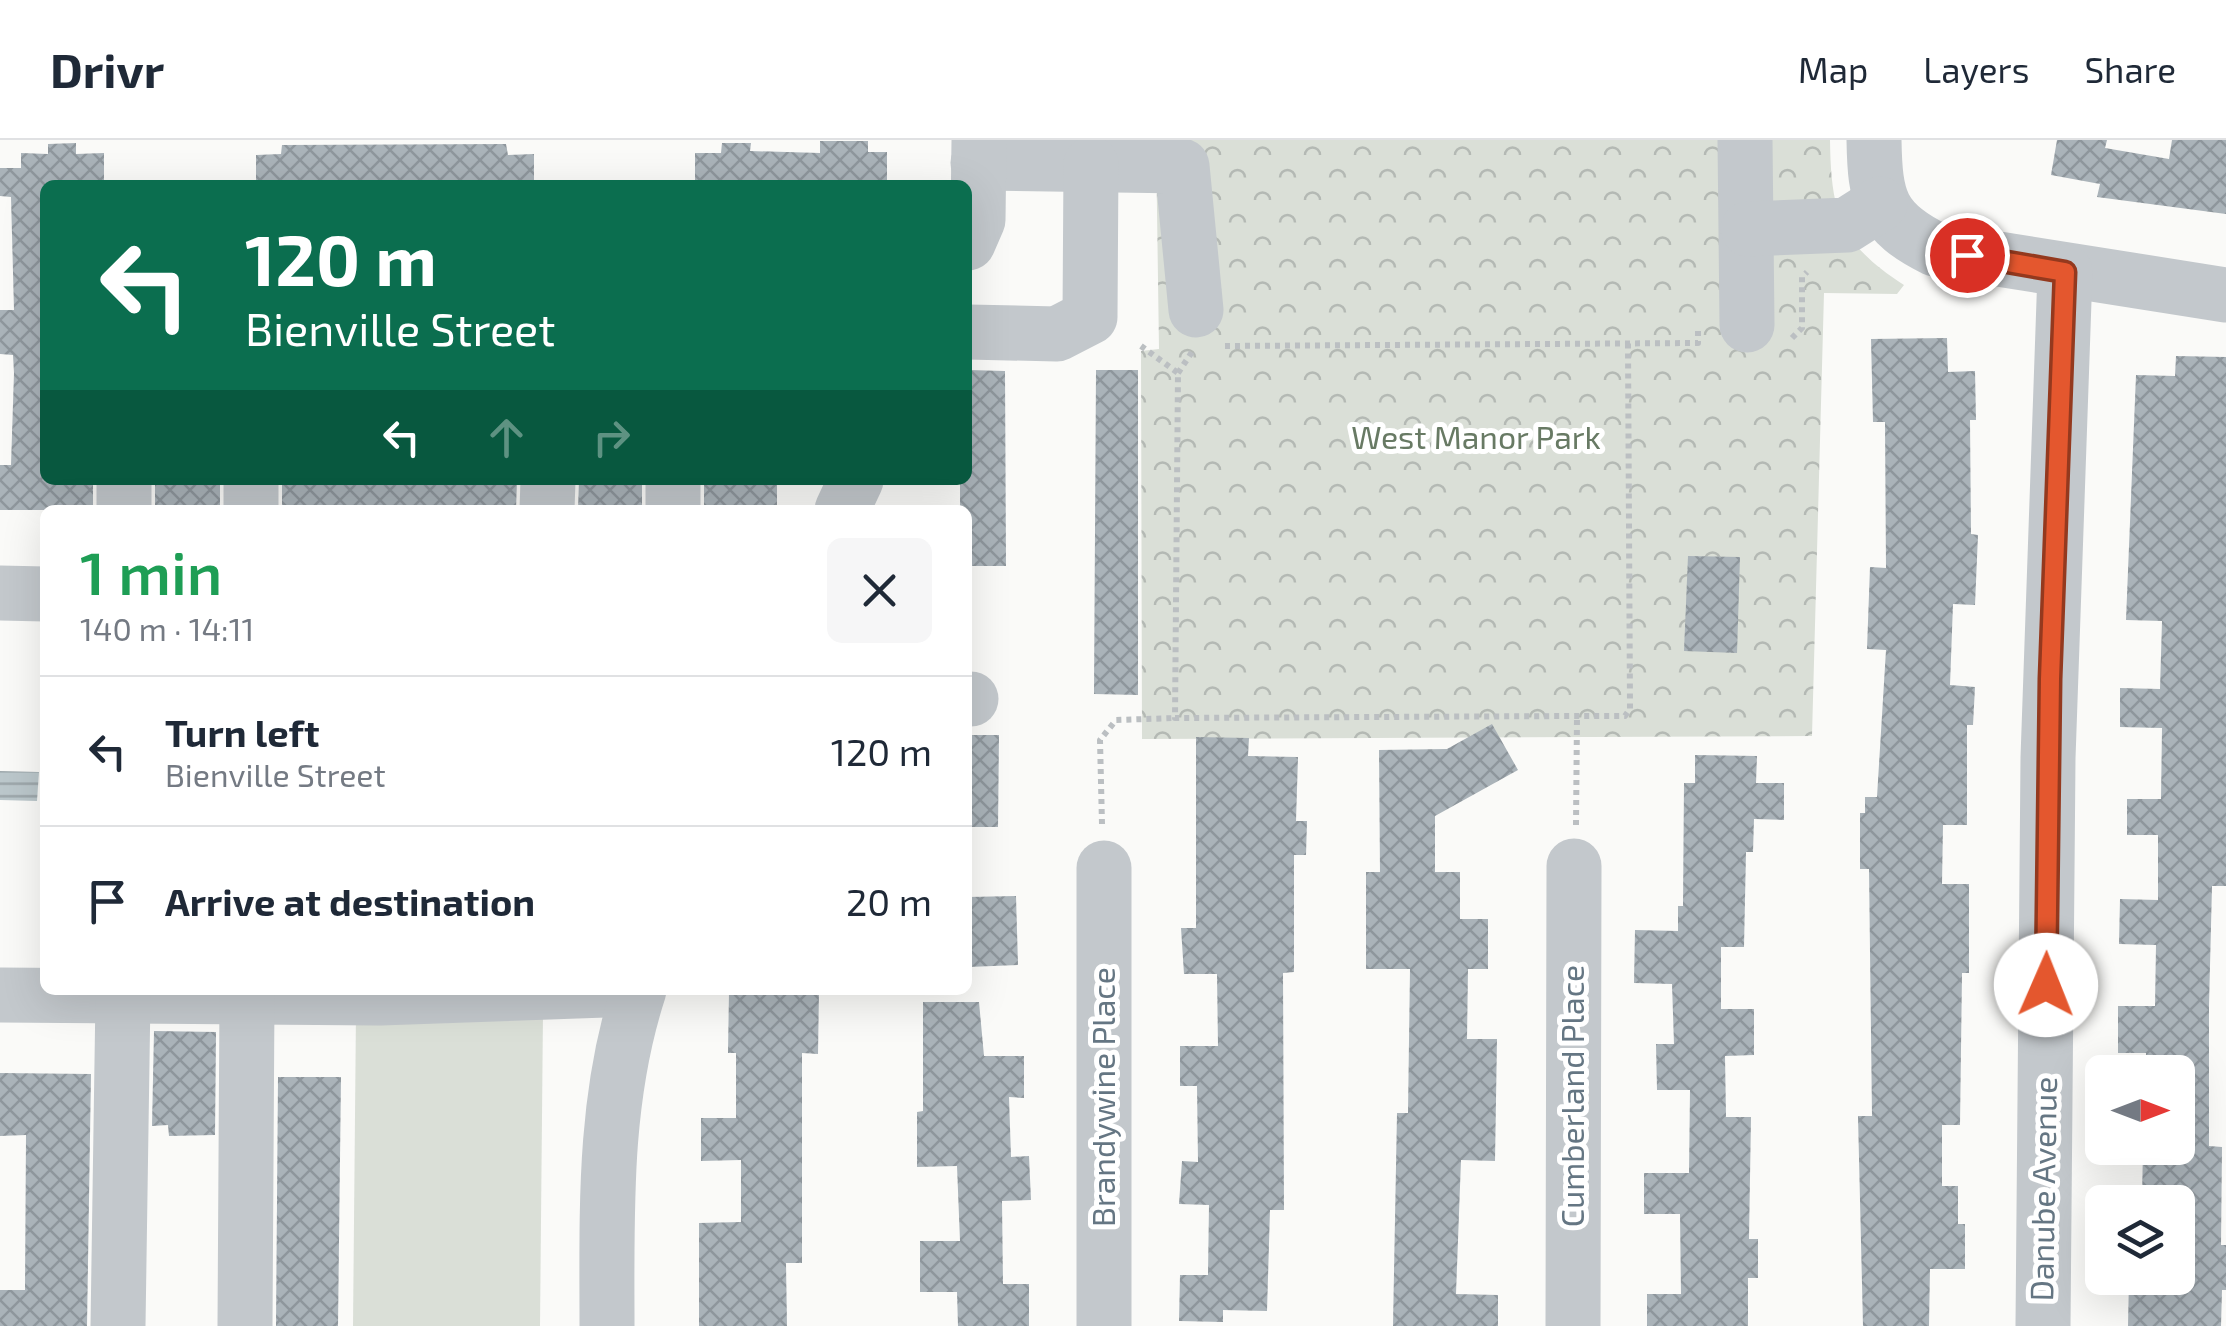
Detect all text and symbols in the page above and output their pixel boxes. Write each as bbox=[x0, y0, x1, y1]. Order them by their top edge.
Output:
text: Drivr bbox=[50, 40, 164, 98]
text: Map bbox=[1798, 48, 1868, 90]
text: Layers bbox=[1923, 48, 2029, 90]
text: Share bbox=[2084, 48, 2176, 90]
pin bbox=[1925, 213, 2010, 298]
text: 120 m bbox=[245, 216, 437, 300]
icon: left bbox=[80, 220, 210, 350]
icon: arrive bbox=[1940, 228, 1995, 283]
text: Bienville Street bbox=[245, 301, 555, 355]
icon: left bbox=[374, 410, 429, 465]
icon: ahead bbox=[479, 410, 534, 465]
icon: right bbox=[584, 410, 639, 465]
park label: West Manor Park bbox=[1351, 417, 1601, 455]
text: 1 min bbox=[80, 535, 222, 607]
button: close bbox=[827, 538, 932, 643]
text: 140 m · 14:11 bbox=[80, 609, 254, 647]
text: Turn left bbox=[165, 709, 320, 755]
icon: left bbox=[80, 724, 135, 779]
text: 120 m bbox=[831, 728, 932, 774]
text: Bienville Street bbox=[165, 755, 386, 793]
icon: arrive bbox=[80, 874, 135, 929]
text: Arrive at destination bbox=[165, 878, 535, 924]
text: 20 m bbox=[846, 878, 932, 924]
position arrow bbox=[1994, 933, 2098, 1037]
street label: Cumberland Place bbox=[1552, 965, 1590, 1227]
street label: Brandywine Place bbox=[1083, 967, 1121, 1227]
north arrow bbox=[2085, 1055, 2195, 1165]
map controls bbox=[2085, 1055, 2195, 1295]
street label: Danube Avenue bbox=[2021, 1076, 2063, 1302]
button: layers bbox=[2085, 1185, 2195, 1295]

